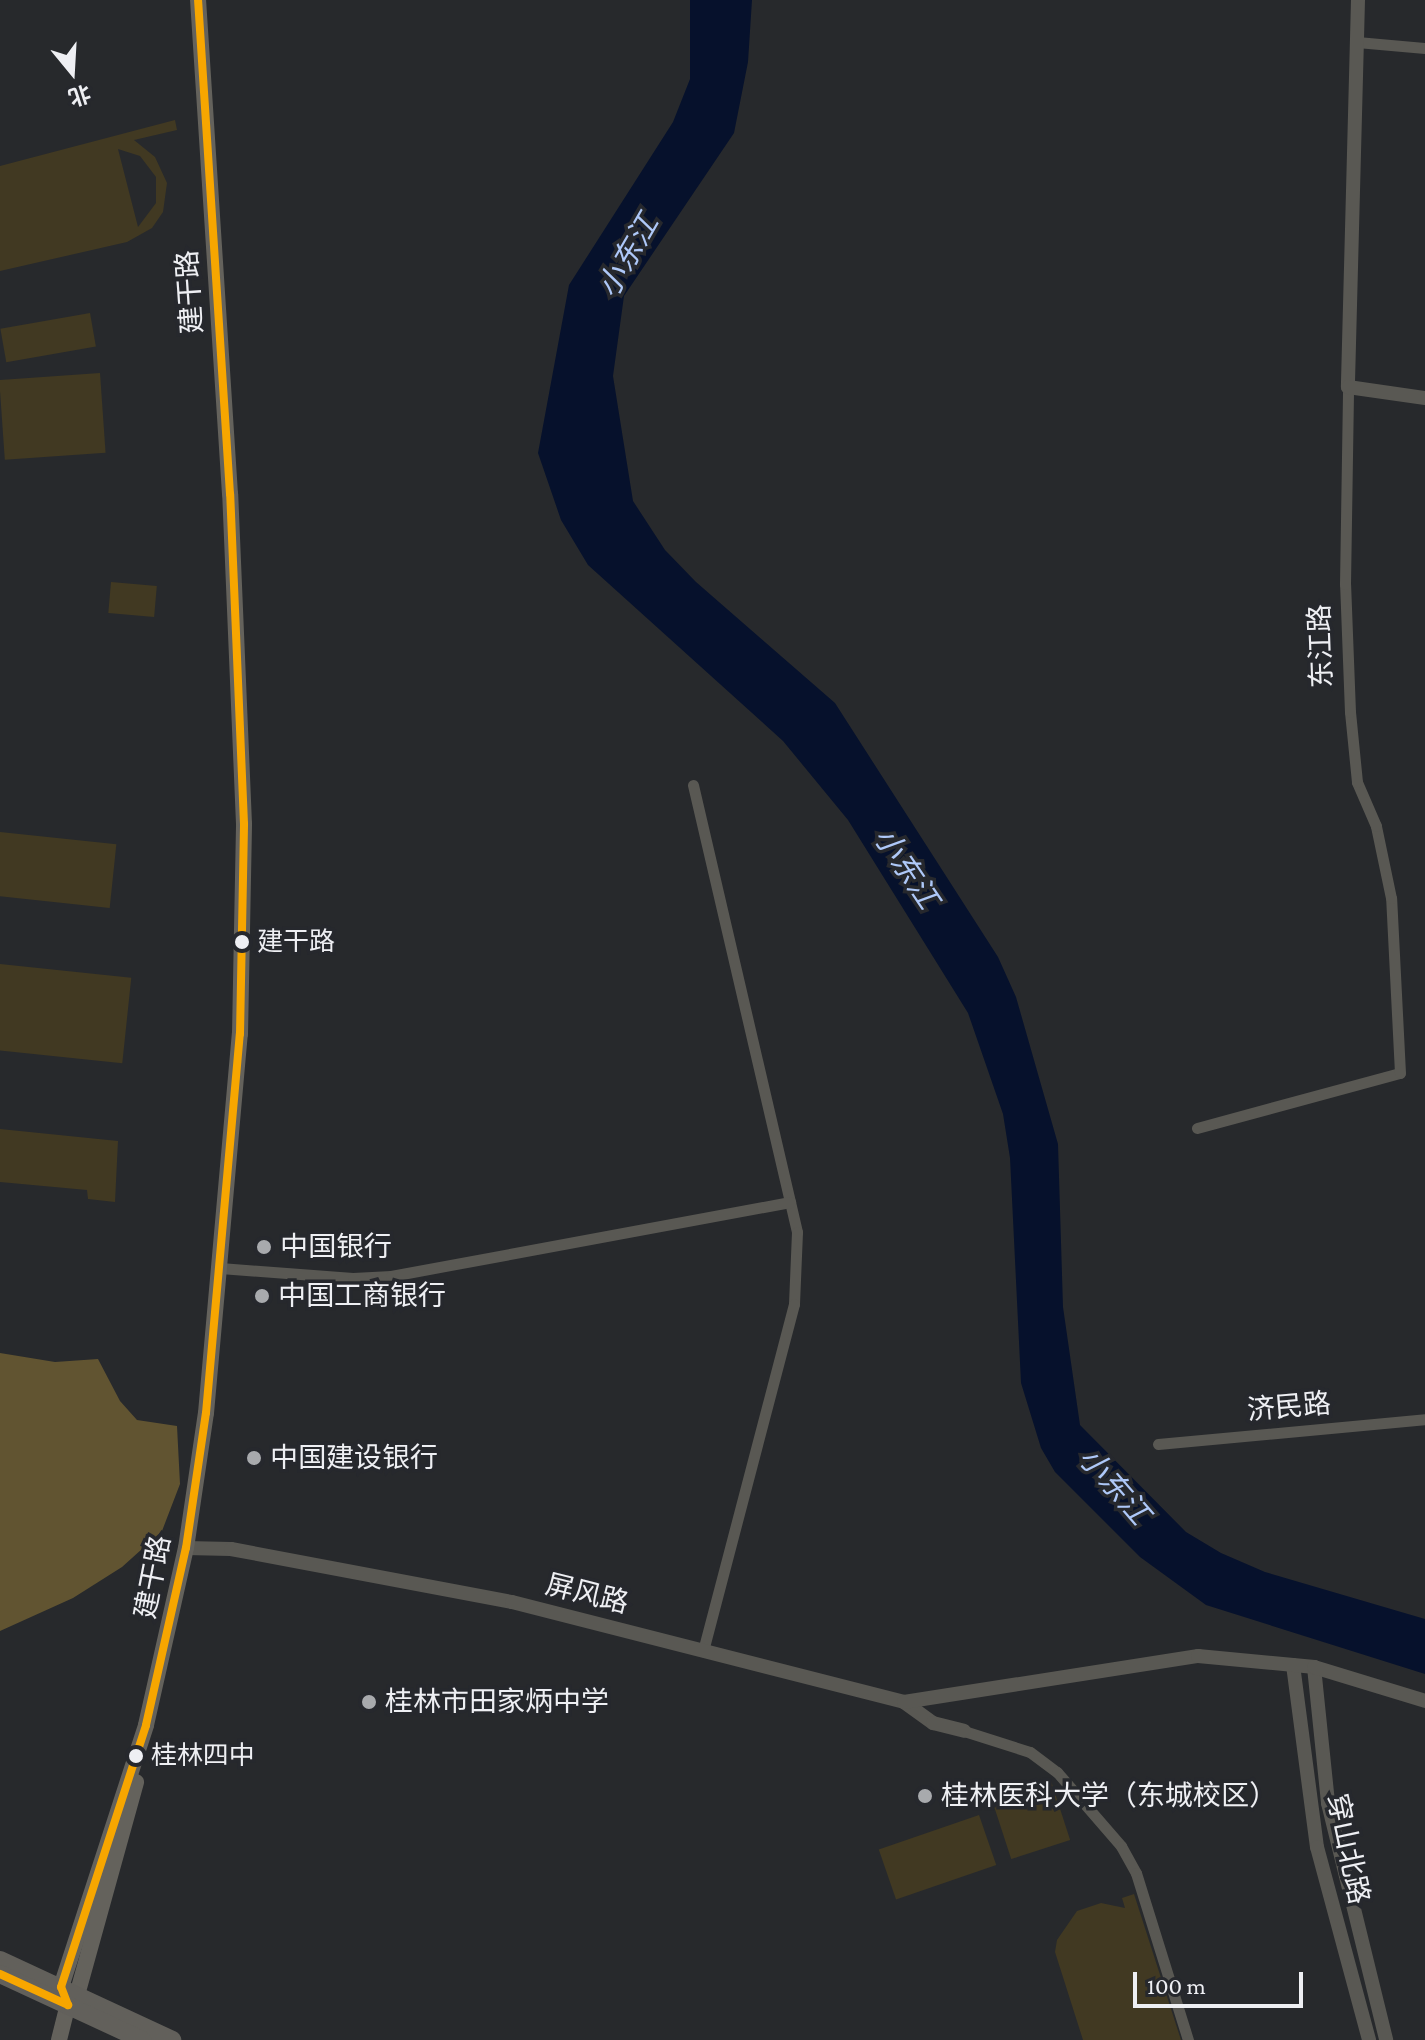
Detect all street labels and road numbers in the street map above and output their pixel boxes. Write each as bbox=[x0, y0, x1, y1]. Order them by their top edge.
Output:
street label: 建干路 bbox=[170, 249, 210, 335]
street label: 东江路 bbox=[1303, 603, 1339, 689]
street label: 济民路 bbox=[1246, 1387, 1332, 1427]
street label: 建干路 bbox=[128, 1533, 178, 1621]
street label: 屏风路 bbox=[542, 1568, 632, 1620]
street label: 穿山北路 bbox=[1320, 1791, 1376, 1907]

